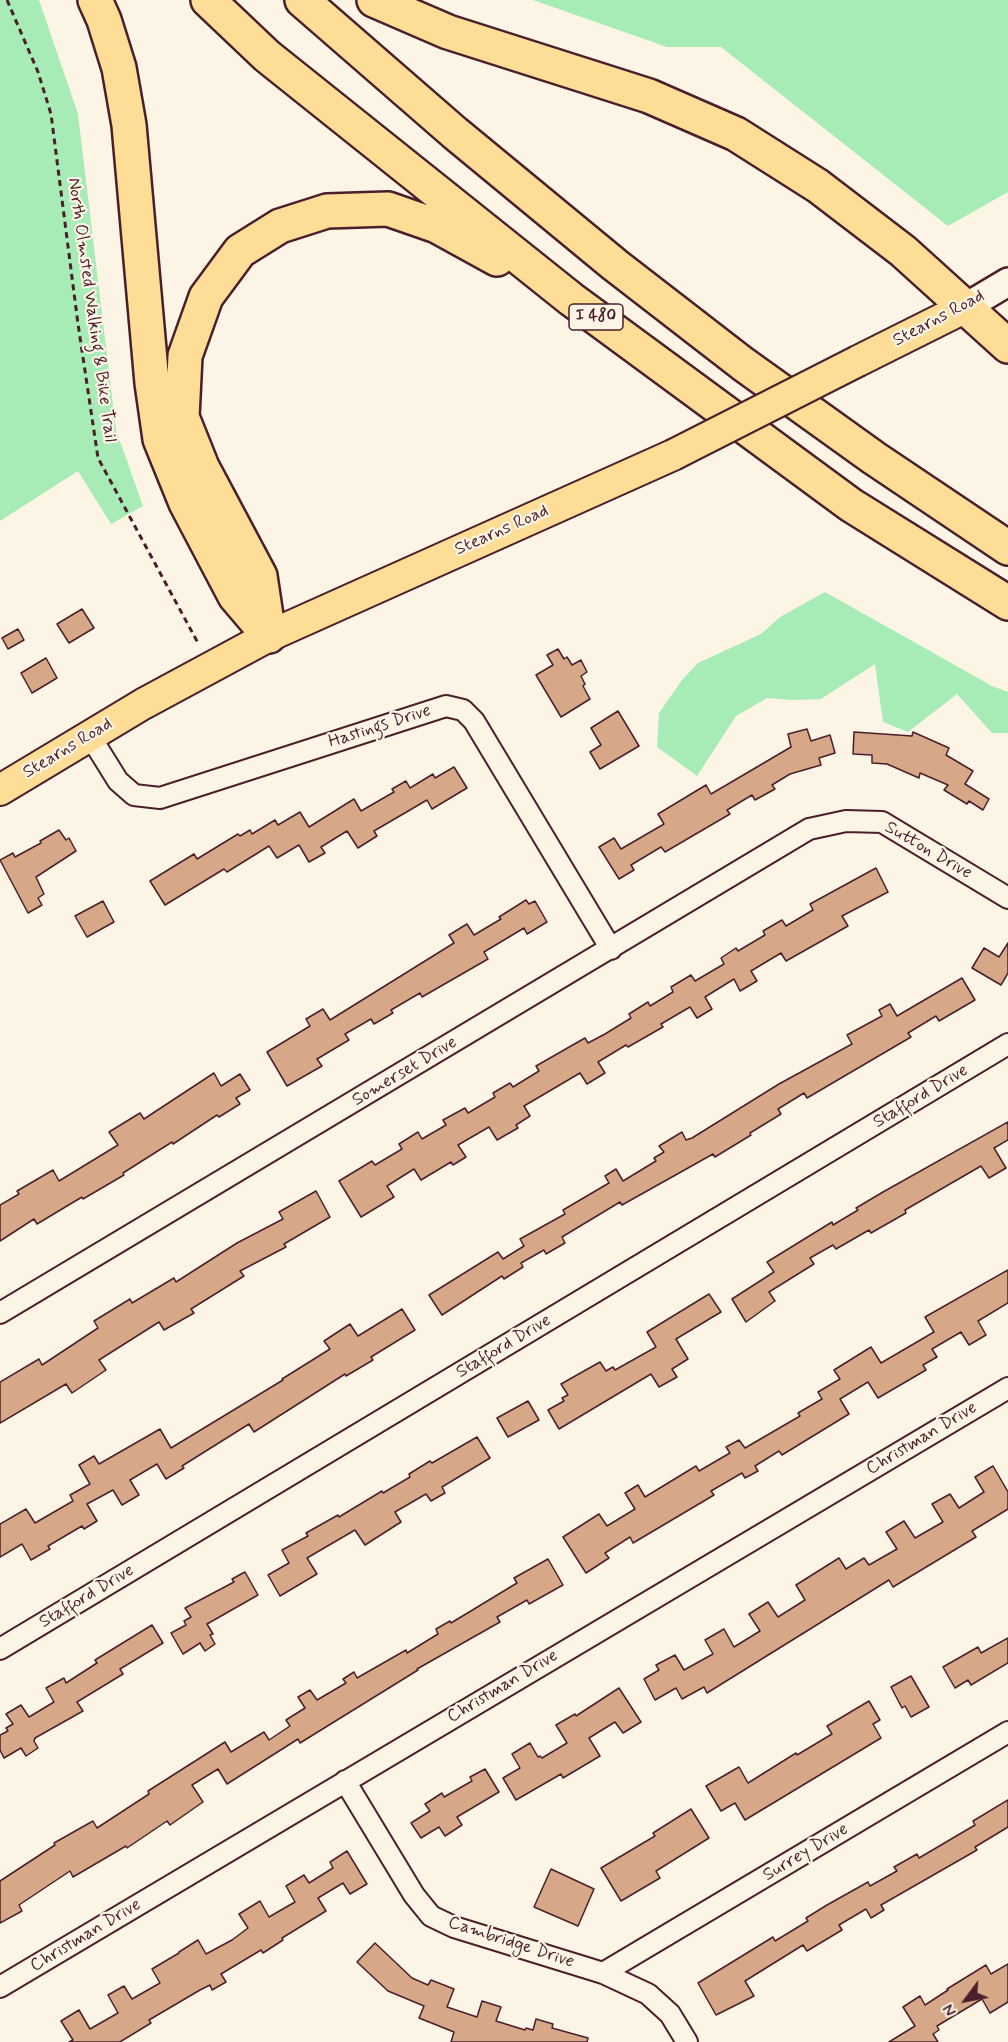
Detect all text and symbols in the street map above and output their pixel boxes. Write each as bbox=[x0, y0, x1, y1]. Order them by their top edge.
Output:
street label: North Olmsted Walking & Bike Trail bbox=[62, 177, 120, 443]
street label: Stearns Road bbox=[890, 286, 988, 352]
road number: I 480 bbox=[569, 304, 623, 330]
street label: Stearns Road bbox=[452, 501, 552, 561]
street label: Hastings Drive bbox=[326, 700, 434, 754]
street label: Stearns Road bbox=[19, 714, 117, 784]
street label: Sutton Drive bbox=[881, 817, 975, 885]
street label: Somerset Drive bbox=[349, 1032, 461, 1112]
street label: Stafford Drive bbox=[870, 1060, 972, 1134]
street label: Stafford Drive bbox=[453, 1310, 555, 1384]
street label: Christman Drive bbox=[863, 1397, 981, 1481]
street label: Stafford Drive bbox=[36, 1560, 138, 1634]
street label: Christman Drive bbox=[444, 1645, 562, 1729]
street label: Surrey Drive bbox=[759, 1819, 853, 1887]
street label: Christman Drive bbox=[27, 1894, 145, 1978]
street label: Cambridge Drive bbox=[445, 1912, 577, 1974]
north arrow bbox=[936, 1970, 996, 2030]
text: N bbox=[939, 2000, 962, 2020]

